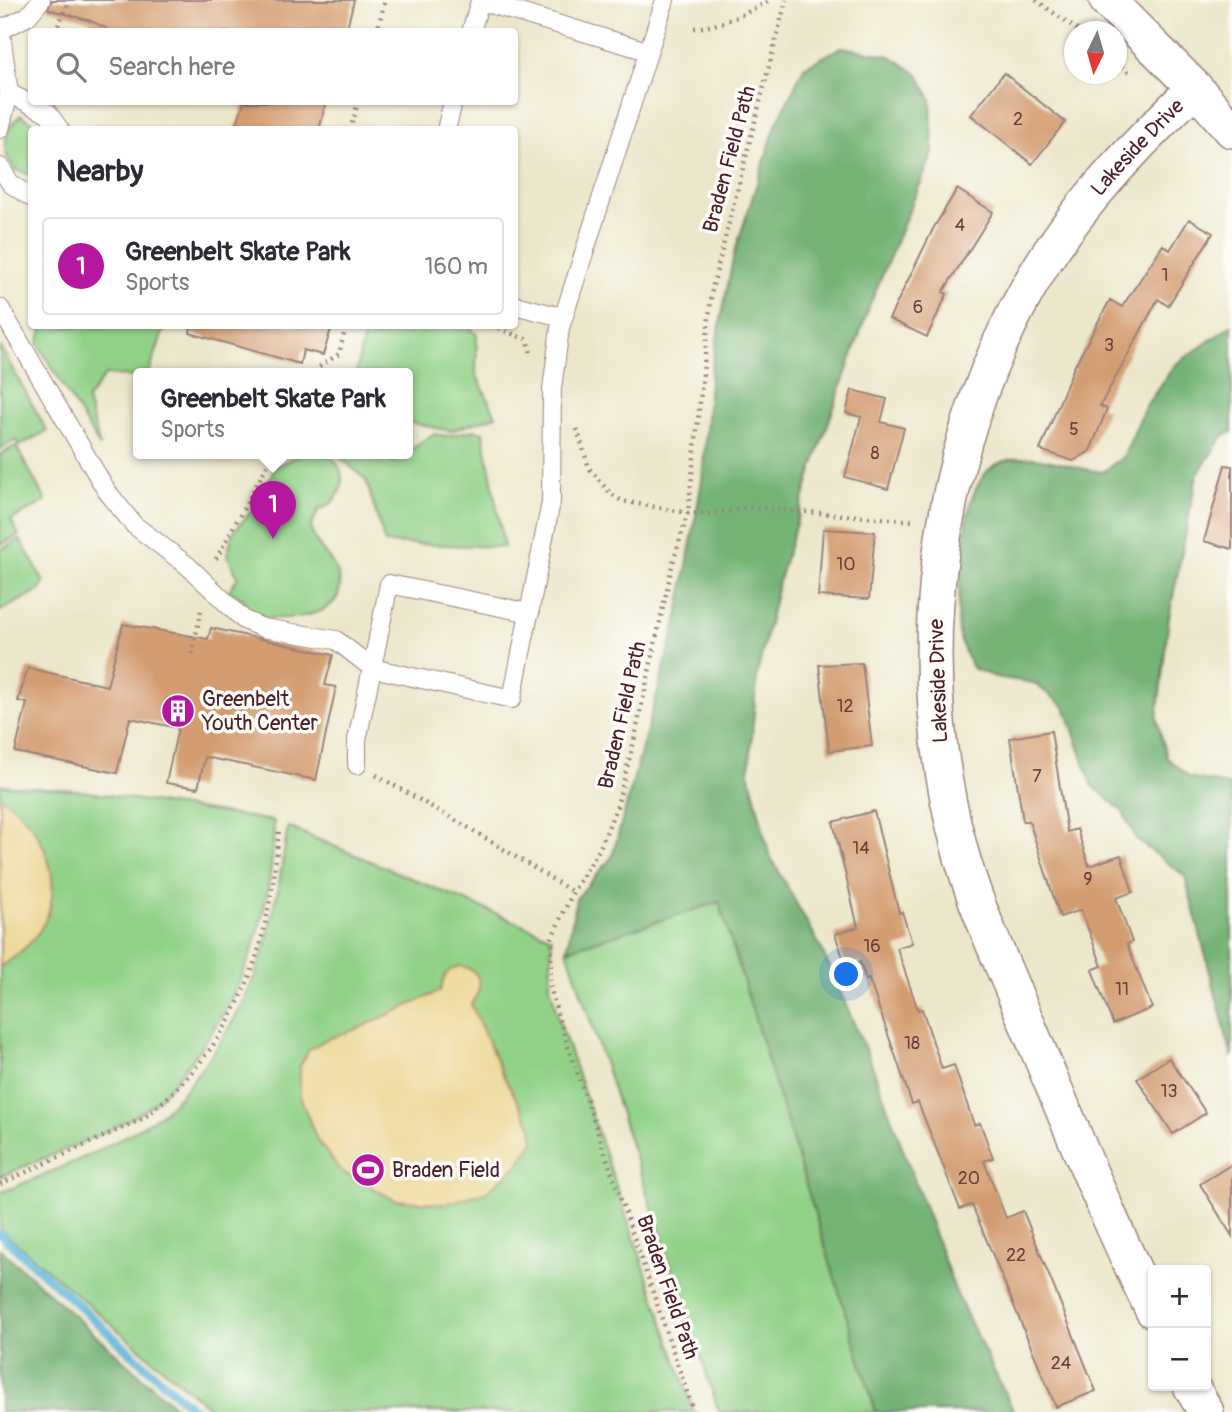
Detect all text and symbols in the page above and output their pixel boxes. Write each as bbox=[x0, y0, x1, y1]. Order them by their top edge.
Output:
north arrow bbox=[1064, 21, 1127, 84]
search box bbox=[28, 28, 518, 105]
icon: search bbox=[52, 48, 90, 86]
text: Search here bbox=[108, 51, 235, 83]
street label: Braden Field Path bbox=[697, 83, 762, 235]
street label: Lakeside Drive bbox=[1085, 93, 1190, 202]
house number: 2 bbox=[1013, 108, 1023, 131]
text: Nearby bbox=[56, 153, 143, 190]
house number: 4 bbox=[955, 214, 966, 237]
text: Greenbelt Skate Park bbox=[125, 236, 351, 268]
text: 1 bbox=[77, 252, 86, 281]
text: 160 m bbox=[424, 252, 488, 281]
house number: 1 bbox=[1161, 264, 1169, 287]
text: Sports bbox=[125, 268, 189, 297]
house number: 6 bbox=[913, 296, 923, 319]
house number: 3 bbox=[1104, 334, 1114, 357]
popup bbox=[133, 368, 413, 459]
text: Greenbelt Skate Park bbox=[160, 383, 386, 415]
text: Sports bbox=[160, 415, 225, 444]
house number: 5 bbox=[1069, 418, 1079, 441]
house number: 8 bbox=[870, 442, 880, 465]
pin: 1 bbox=[250, 481, 296, 539]
house number: 10 bbox=[836, 553, 856, 576]
street label: Lakeside Drive bbox=[923, 618, 954, 743]
street label: Braden Field Path bbox=[592, 639, 653, 792]
place label: Greenbelt Youth Center bbox=[201, 686, 318, 737]
building icon: Greenbelt Youth Center bbox=[159, 692, 197, 730]
house number: 12 bbox=[836, 695, 854, 718]
house number: 7 bbox=[1032, 765, 1042, 788]
house number: 14 bbox=[852, 837, 870, 860]
house number: 9 bbox=[1083, 868, 1093, 891]
house number: 16 bbox=[863, 935, 881, 958]
your location bbox=[829, 957, 863, 991]
house number: 11 bbox=[1115, 978, 1129, 1001]
house number: 18 bbox=[904, 1032, 920, 1055]
house number: 13 bbox=[1160, 1080, 1178, 1103]
sports icon: Braden Field bbox=[349, 1151, 387, 1189]
place label: Braden Field bbox=[392, 1157, 500, 1184]
house number: 20 bbox=[958, 1167, 980, 1190]
street label: Braden Field Path bbox=[630, 1211, 705, 1363]
house number: 22 bbox=[1006, 1244, 1026, 1267]
map controls bbox=[1148, 1265, 1211, 1391]
button: + bbox=[1148, 1265, 1211, 1328]
button: − bbox=[1148, 1328, 1211, 1391]
house number: 24 bbox=[1051, 1352, 1072, 1375]

